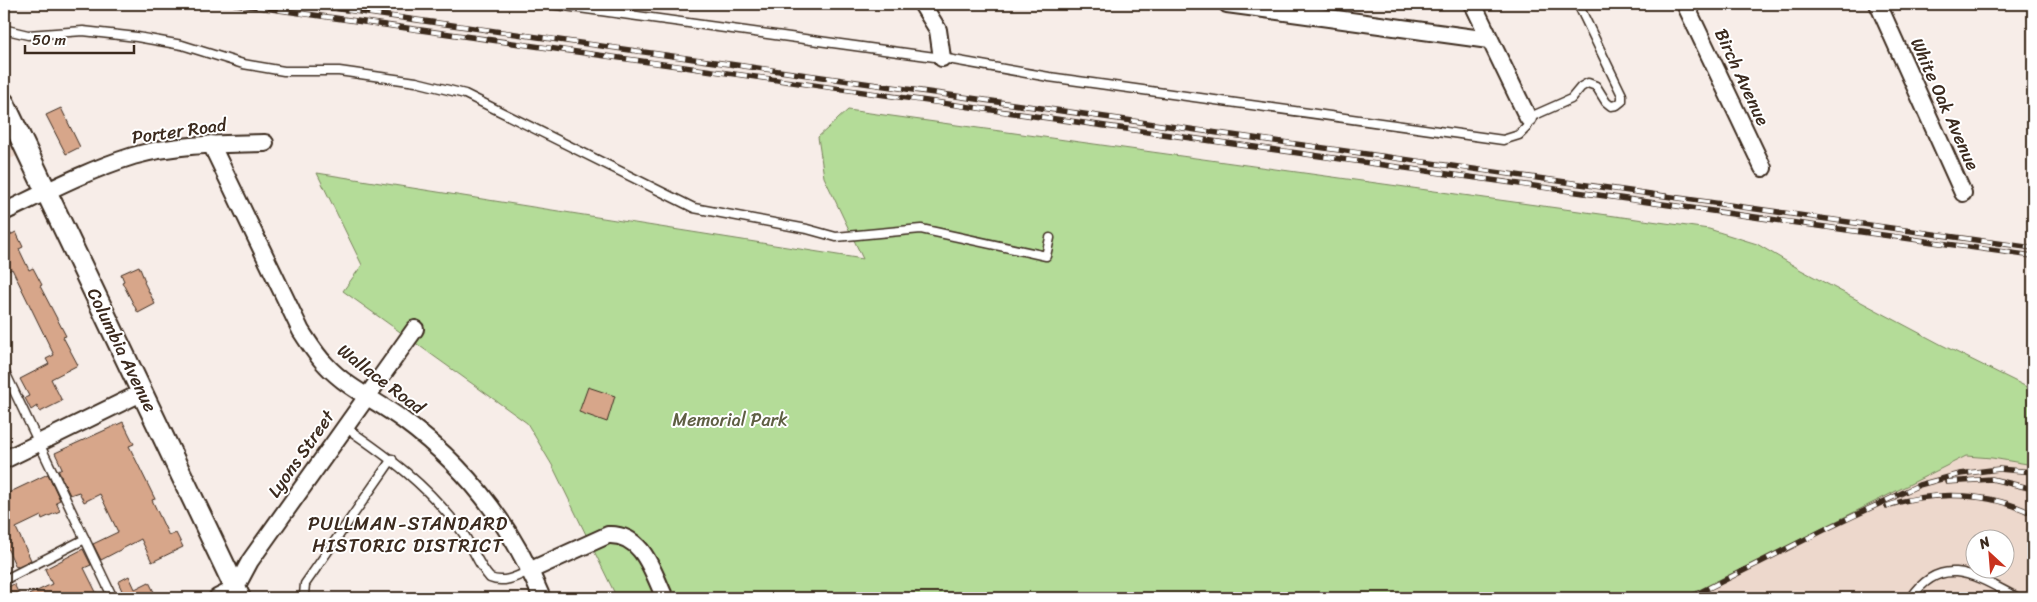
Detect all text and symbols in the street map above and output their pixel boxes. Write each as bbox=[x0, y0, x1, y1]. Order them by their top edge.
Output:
scale bar bbox=[25, 22, 134, 54]
street label: Birch Avenue bbox=[1705, 23, 1779, 131]
text: 50 m bbox=[32, 27, 67, 53]
street label: White Oak Avenue bbox=[1901, 32, 1989, 176]
street label: Porter Road bbox=[130, 108, 230, 153]
street label: Columbia Avenue bbox=[78, 282, 166, 418]
street label: Wallace Road bbox=[330, 335, 433, 424]
street label: Lyons Street bbox=[259, 403, 343, 504]
park label: Memorial Park bbox=[672, 404, 788, 436]
district label: PULLMAN-STANDARD HISTORIC DISTRICT bbox=[308, 507, 508, 562]
text: N bbox=[1974, 529, 1995, 557]
north arrow bbox=[1964, 530, 2014, 580]

